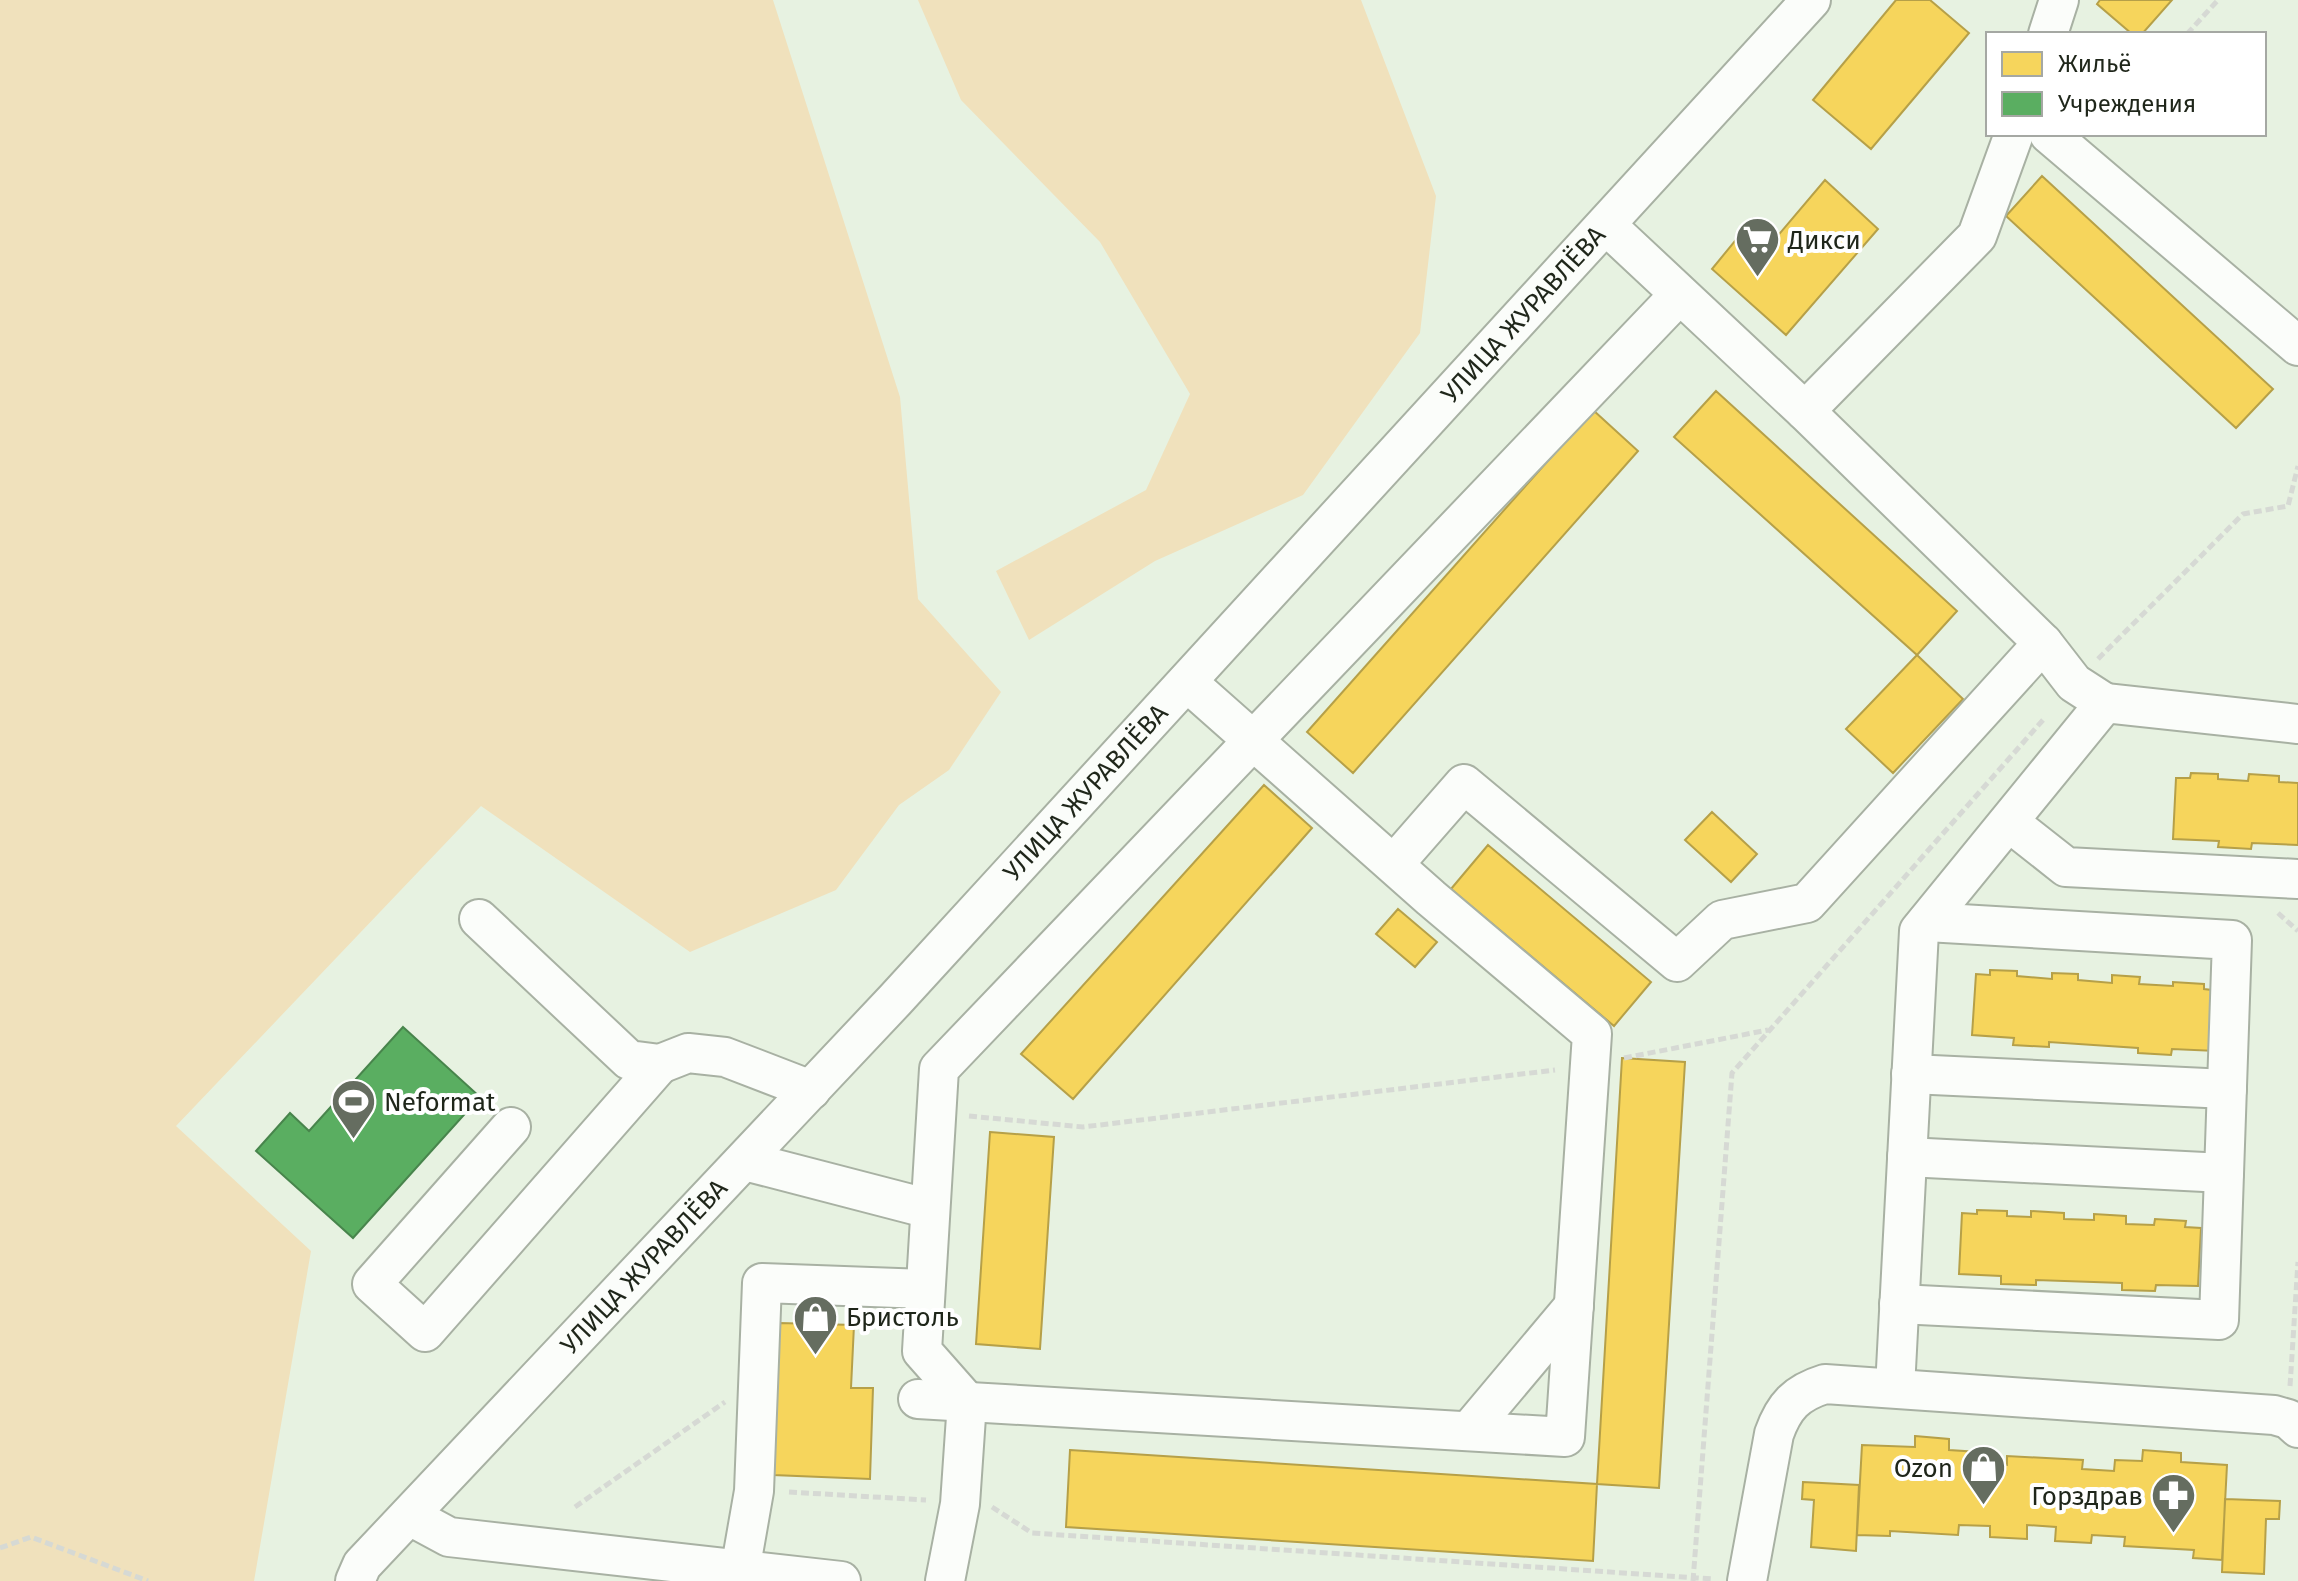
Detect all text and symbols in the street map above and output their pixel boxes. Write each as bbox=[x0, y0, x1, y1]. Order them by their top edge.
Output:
legend bbox=[1986, 32, 2266, 136]
text: Жильё bbox=[2058, 50, 2131, 78]
text: Учреждения bbox=[2058, 90, 2196, 118]
supermarket icon: Дикси bbox=[1733, 216, 1781, 279]
street label: УЛИЦА ЖУРАВЛЁВА bbox=[1435, 220, 1612, 410]
place label: Дикси bbox=[1787, 225, 1861, 256]
street label: УЛИЦА ЖУРАВЛЁВА bbox=[997, 698, 1174, 887]
sports icon: Neformat bbox=[329, 1078, 377, 1141]
place label: Neformat bbox=[384, 1087, 496, 1118]
street label: УЛИЦА ЖУРАВЛЁВА bbox=[554, 1173, 734, 1361]
shop icon: Бристоль bbox=[791, 1293, 839, 1356]
place label: Бристоль bbox=[846, 1302, 959, 1333]
shop icon: Ozon bbox=[1960, 1444, 2008, 1507]
place label: Ozon bbox=[1894, 1453, 1953, 1484]
pharmacy icon: Горздрав bbox=[2150, 1472, 2198, 1535]
place label: Горздрав bbox=[2031, 1481, 2143, 1512]

